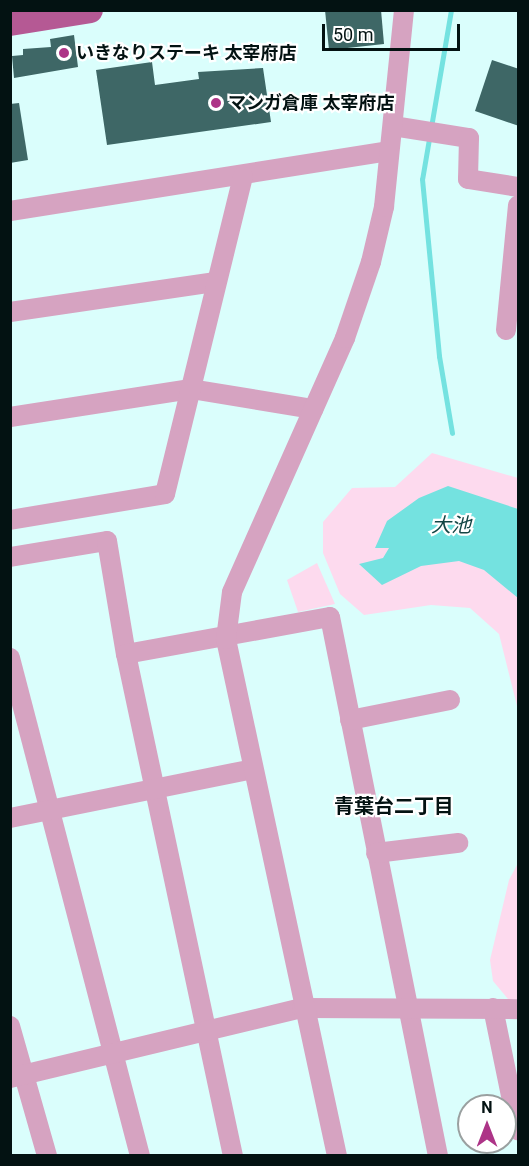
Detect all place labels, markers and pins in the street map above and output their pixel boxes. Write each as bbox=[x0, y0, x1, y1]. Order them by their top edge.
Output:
place label: いきなりステーキ 太宰府店 bbox=[76, 42, 296, 64]
marker: いきなりステーキ 太宰府店 bbox=[57, 46, 71, 60]
place label: マンガ倉庫 太宰府店 bbox=[228, 92, 394, 114]
marker: マンガ倉庫 太宰府店 bbox=[209, 96, 223, 110]

